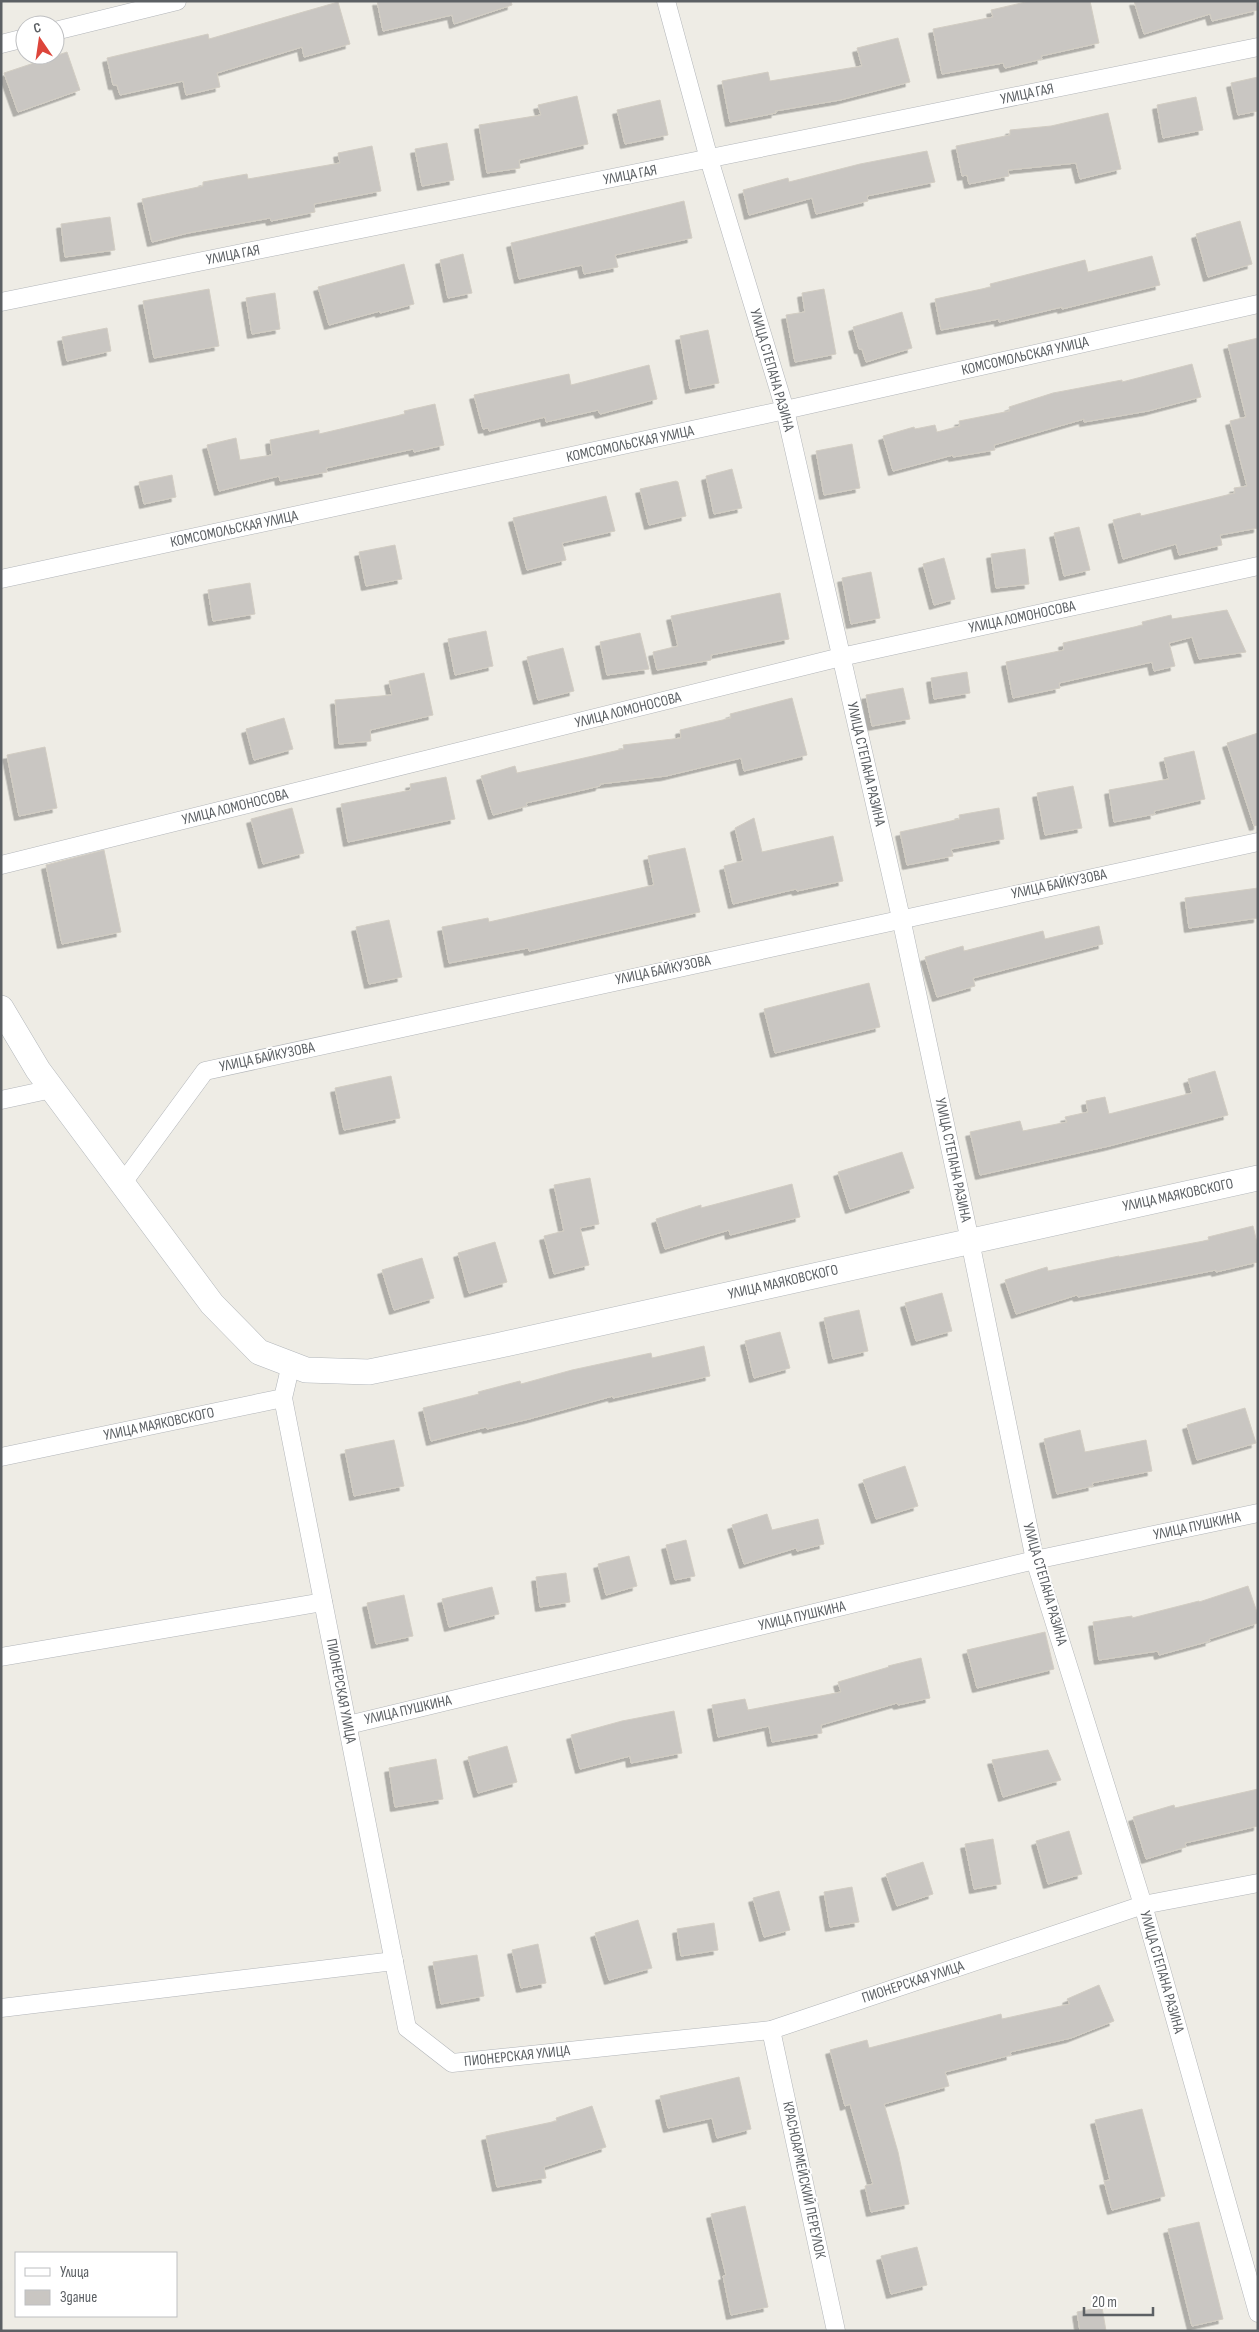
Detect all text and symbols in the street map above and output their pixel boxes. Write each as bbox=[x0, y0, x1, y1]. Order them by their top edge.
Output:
north arrow bbox=[15, 15, 65, 65]
text: С bbox=[32, 19, 43, 37]
street label: УЛИЦА ГАЯ bbox=[998, 79, 1056, 109]
street label: УЛИЦА ГАЯ bbox=[602, 160, 658, 190]
street label: УЛИЦА ГАЯ bbox=[205, 240, 261, 270]
street label: УЛИЦА СТЕПАНА РАЗИНА bbox=[745, 307, 799, 434]
street label: КОМСОМОЛЬСКАЯ УЛИЦА bbox=[960, 332, 1091, 380]
street label: КОМСОМОЛЬСКАЯ УЛИЦА bbox=[564, 421, 696, 467]
street label: КОМСОМОЛЬСКАЯ УЛИЦА bbox=[168, 506, 300, 552]
street label: УЛИЦА ЛОМОНОСОВА bbox=[967, 596, 1078, 638]
street label: УЛИЦА ЛОМОНОСОВА bbox=[573, 687, 684, 732]
street label: УЛИЦА СТЕПАНА РАЗИНА bbox=[843, 700, 890, 828]
street label: УЛИЦА ЛОМОНОСОВА bbox=[180, 784, 291, 829]
street label: УЛИЦА БАЙКУЗОВА bbox=[1010, 865, 1109, 903]
street label: УЛИЦА БАЙКУЗОВА bbox=[614, 951, 713, 989]
street label: УЛИЦА БАЙКУЗОВА bbox=[218, 1038, 317, 1076]
street label: УЛИЦА СТЕПАНА РАЗИНА bbox=[931, 1096, 976, 1224]
street label: УЛИЦА МАЯКОВСКОГО bbox=[1121, 1174, 1235, 1216]
street label: УЛИЦА МАЯКОВСКОГО bbox=[726, 1260, 840, 1304]
street label: УЛИЦА МАЯКОВСКОГО bbox=[102, 1403, 216, 1445]
street label: УЛИЦА ПУШКИНА bbox=[1152, 1507, 1243, 1545]
street label: УЛИЦА СТЕПАНА РАЗИНА bbox=[1018, 1521, 1072, 1648]
street label: УЛИЦА ПУШКИНА bbox=[757, 1597, 848, 1635]
street label: ПИОНЕРСКАЯ УЛИЦА bbox=[322, 1637, 361, 1746]
street label: УЛИЦА ПУШКИНА bbox=[363, 1691, 454, 1729]
street label: УЛИЦА СТЕПАНА РАЗИНА bbox=[1135, 1909, 1189, 2036]
street label: ПИОНЕРСКАЯ УЛИЦА bbox=[859, 1956, 967, 2007]
street label: ПИОНЕРСКАЯ УЛИЦА bbox=[463, 2041, 571, 2071]
street label: КРАСНОАРМЕЙСКИЙ ПЕРЕУЛОК bbox=[778, 2100, 830, 2261]
legend bbox=[15, 2252, 178, 2317]
text: Улица bbox=[60, 2263, 89, 2282]
scale bar bbox=[1084, 2284, 1153, 2316]
text: Здание bbox=[60, 2288, 97, 2307]
text: 20 m bbox=[1092, 2293, 1117, 2312]

